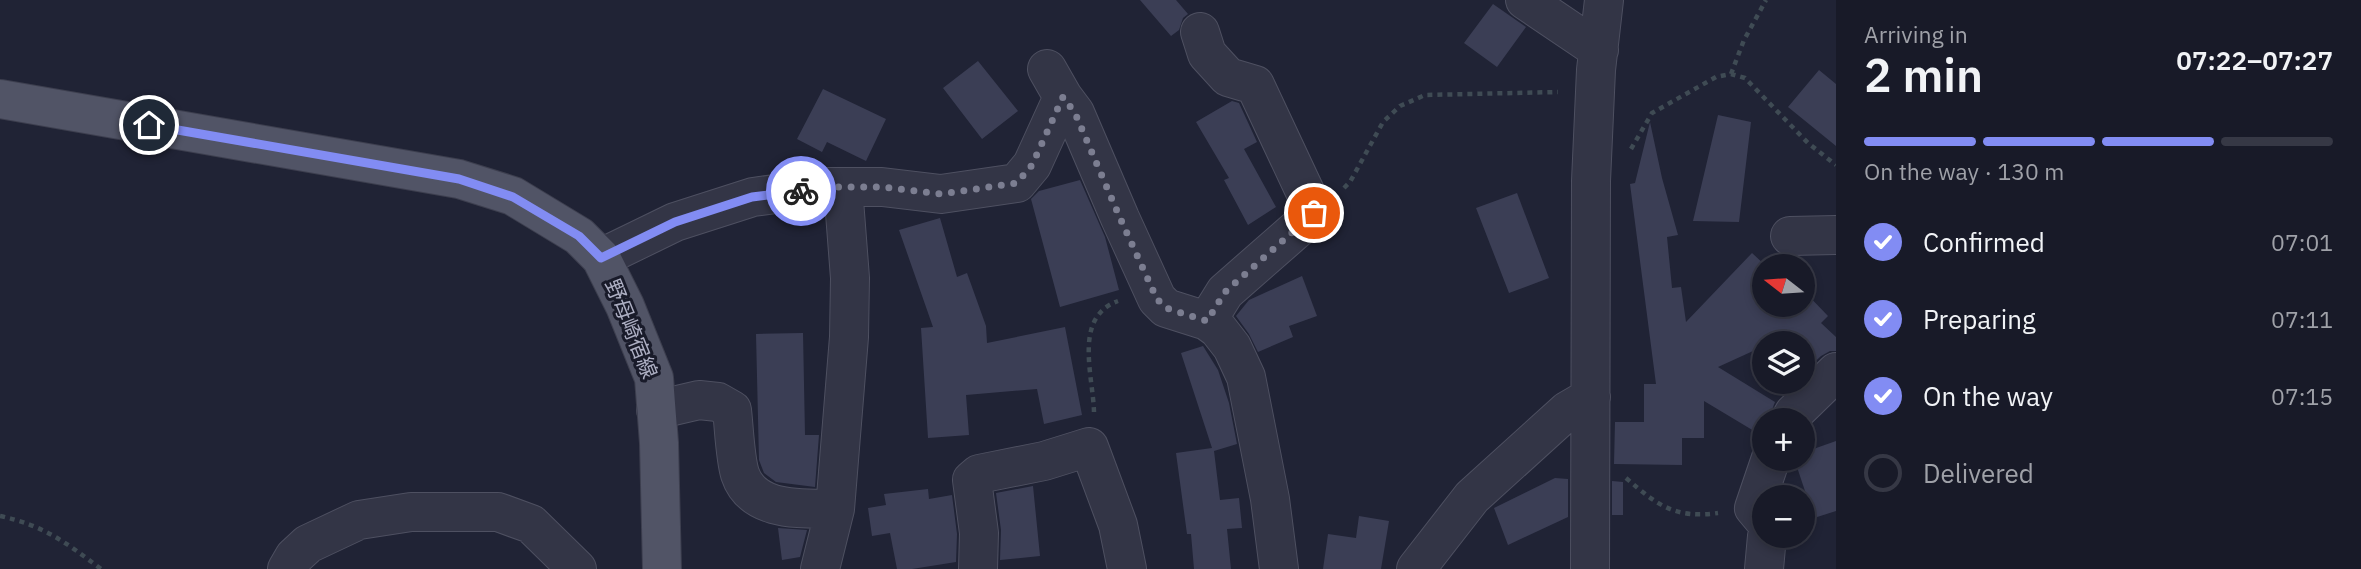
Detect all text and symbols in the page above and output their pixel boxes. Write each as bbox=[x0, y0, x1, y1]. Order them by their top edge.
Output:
text: Arriving in bbox=[1864, 19, 1968, 49]
text: 07:22–07:27 bbox=[2176, 43, 2333, 77]
text: 2 min bbox=[1864, 45, 1983, 105]
pin bbox=[119, 95, 179, 155]
icon: home bbox=[130, 106, 168, 144]
courier bbox=[766, 156, 836, 226]
text: On the way · 130 m bbox=[1864, 156, 2064, 186]
icon: bike bbox=[782, 172, 820, 210]
pin bbox=[1284, 183, 1344, 243]
icon: bag bbox=[1295, 194, 1333, 232]
icon: check bbox=[1864, 223, 1902, 261]
text: Confirmed bbox=[1923, 225, 2045, 259]
text: 07:01 bbox=[2271, 227, 2333, 257]
north arrow bbox=[1752, 254, 1815, 317]
map controls bbox=[1752, 254, 1815, 548]
street label: 野母崎宿線 bbox=[599, 275, 665, 383]
icon: check bbox=[1864, 300, 1902, 338]
text: Preparing bbox=[1923, 302, 2036, 336]
text: 07:11 bbox=[2271, 304, 2333, 334]
button: layers bbox=[1752, 331, 1815, 394]
icon: check bbox=[1864, 377, 1902, 415]
text: On the way bbox=[1923, 379, 2053, 413]
text: 07:15 bbox=[2271, 381, 2333, 411]
button: + bbox=[1752, 408, 1815, 471]
text: Delivered bbox=[1923, 456, 2034, 490]
button: − bbox=[1752, 485, 1815, 548]

